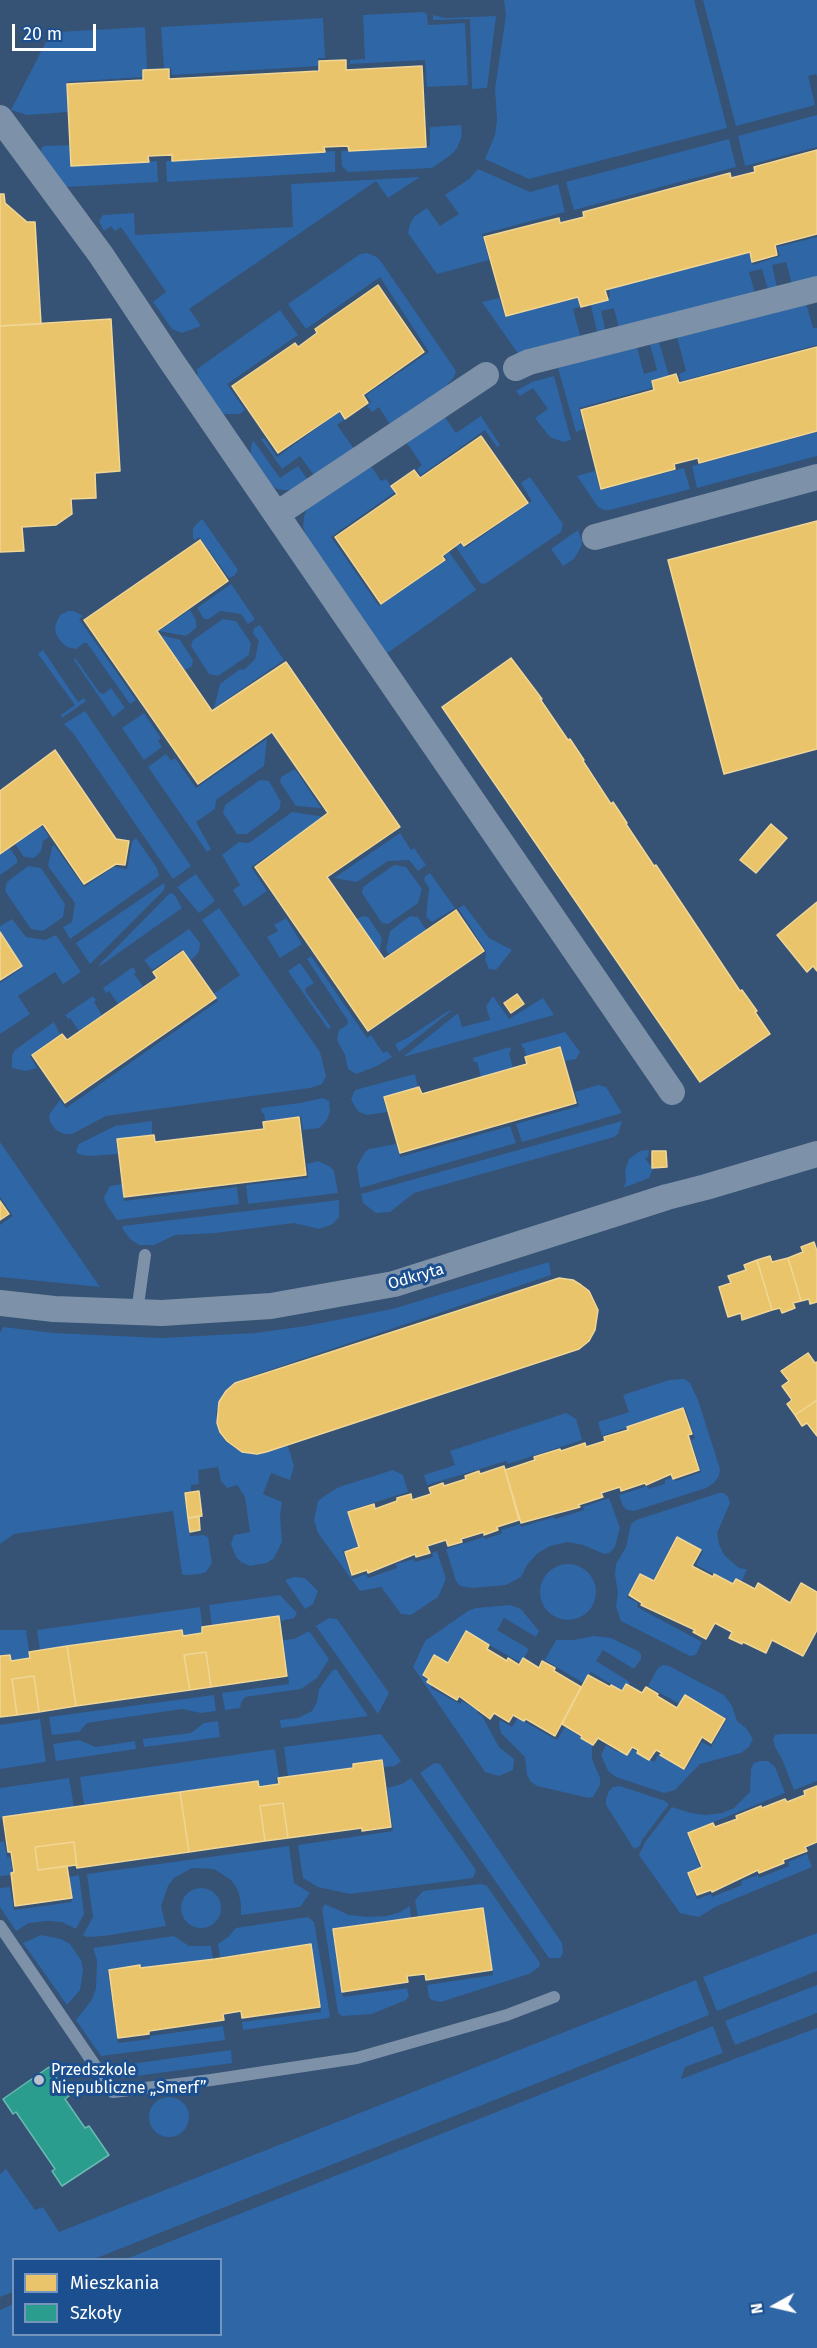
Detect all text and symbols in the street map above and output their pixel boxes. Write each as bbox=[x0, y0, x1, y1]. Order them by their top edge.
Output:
scale bar bbox=[15, 12, 99, 50]
text: 20 m bbox=[23, 23, 62, 45]
street label: Odkryta bbox=[386, 1260, 446, 1294]
place label: Przedszkole Niepubliczne „Smerf” bbox=[51, 2061, 206, 2099]
marker: Przedszkole Niepubliczne „Smerf” bbox=[32, 2073, 46, 2087]
legend bbox=[12, 2258, 222, 2336]
text: Mieszkania bbox=[70, 2272, 159, 2294]
north arrow bbox=[745, 2276, 805, 2336]
text: Szkoły bbox=[70, 2302, 122, 2324]
text: N bbox=[747, 2302, 767, 2315]

